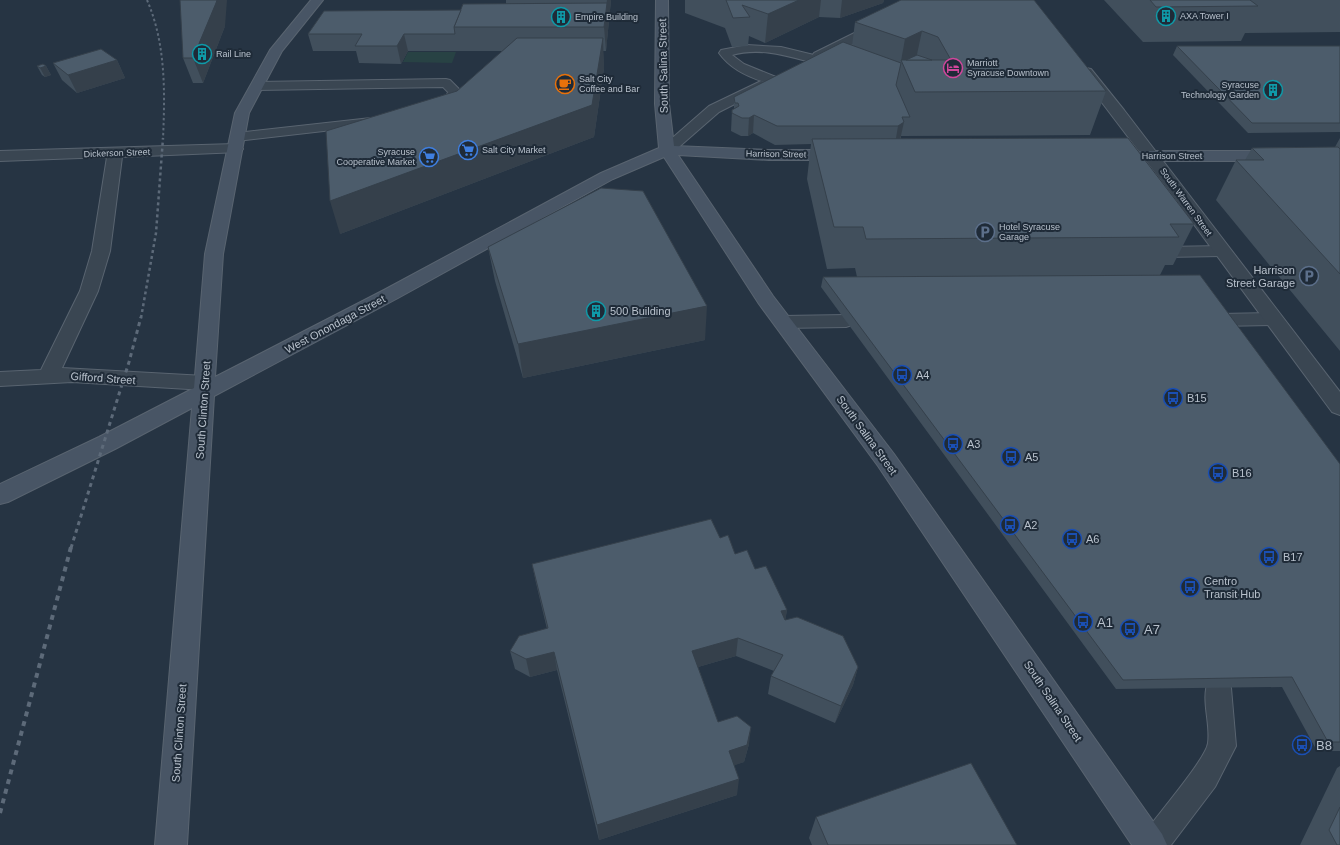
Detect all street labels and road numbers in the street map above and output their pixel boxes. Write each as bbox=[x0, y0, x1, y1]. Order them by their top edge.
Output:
street label: South Salina Street bbox=[656, 19, 670, 113]
street label: Dickerson Street bbox=[84, 147, 151, 159]
street label: Harrison Street bbox=[746, 148, 807, 160]
street label: Harrison Street bbox=[1142, 151, 1203, 161]
street label: South Warren Street bbox=[1158, 166, 1214, 238]
street label: West Onondaga Street bbox=[283, 292, 387, 356]
street label: South Clinton Street bbox=[194, 360, 212, 460]
street label: Gifford Street bbox=[70, 370, 136, 386]
street label: South Salina Street bbox=[834, 393, 900, 477]
street label: South Salina Street bbox=[1022, 658, 1084, 744]
street label: South Clinton Street bbox=[170, 683, 188, 783]

